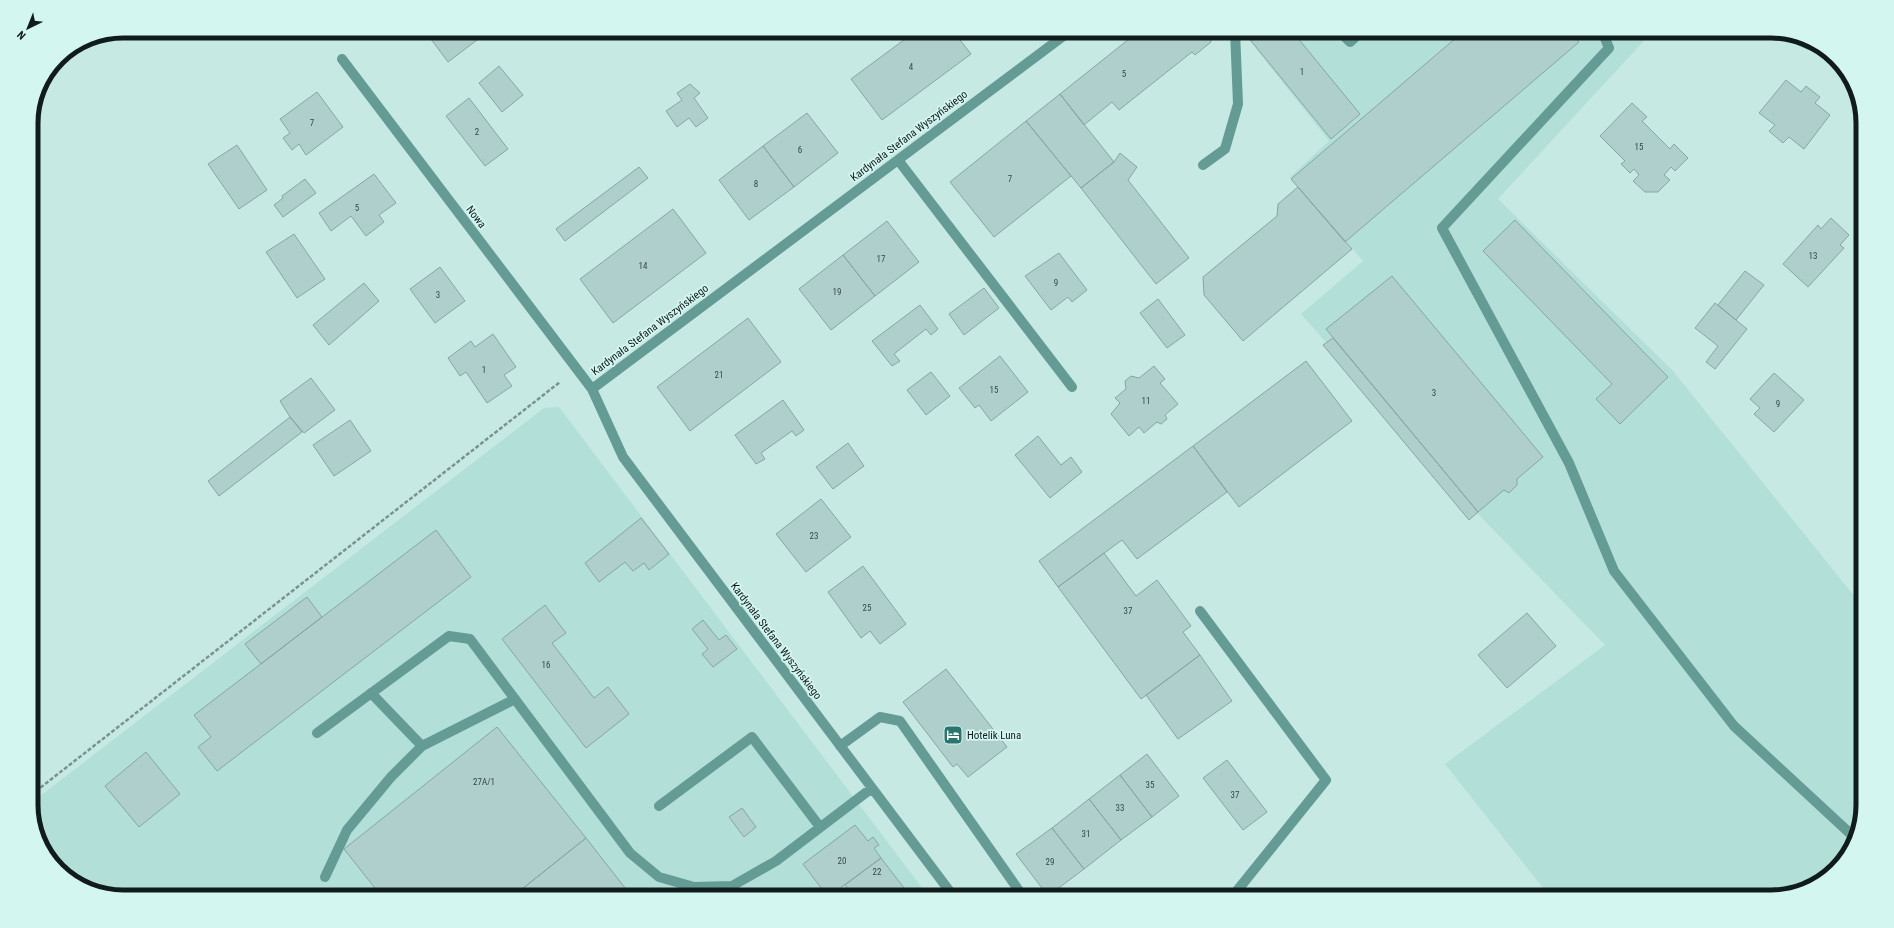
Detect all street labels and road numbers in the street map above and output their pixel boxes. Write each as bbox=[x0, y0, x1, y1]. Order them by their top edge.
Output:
street label: Kardynała Stefana Wyszyńskiego bbox=[848, 87, 970, 184]
street label: Nowa bbox=[463, 203, 489, 231]
street label: Kardynała Stefana Wyszyńskiego bbox=[589, 281, 711, 378]
street label: Kardynała Stefana Wyszyńskiego bbox=[728, 580, 825, 702]

